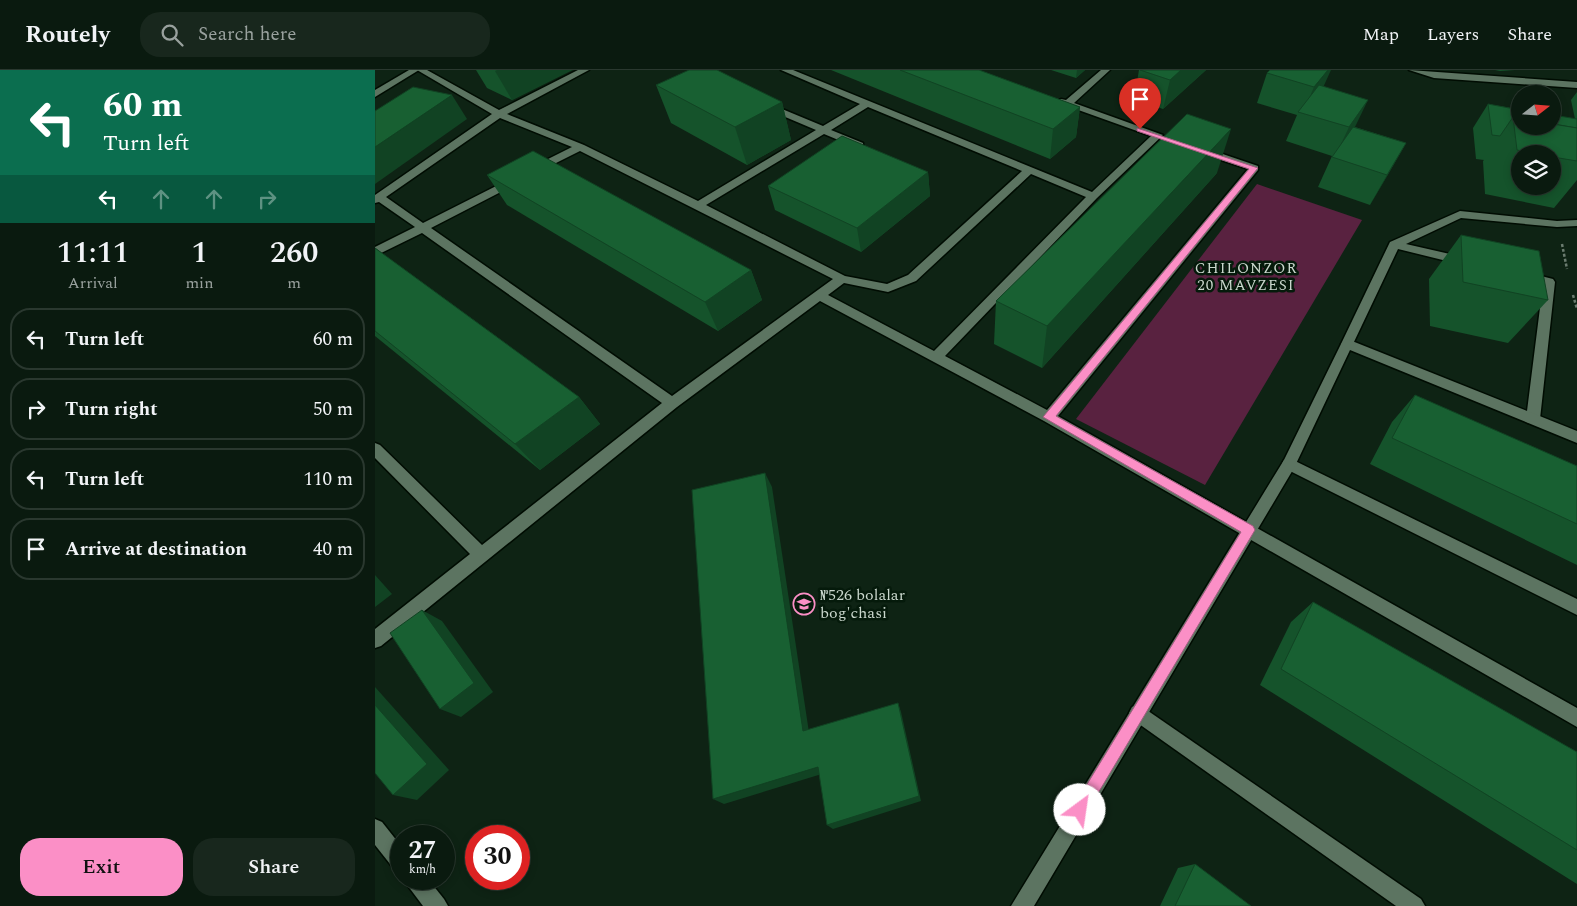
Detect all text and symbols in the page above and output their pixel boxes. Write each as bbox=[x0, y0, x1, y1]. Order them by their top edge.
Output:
search box bbox=[140, 12, 490, 57]
text: Routely bbox=[25, 17, 110, 53]
text: Search here bbox=[198, 20, 296, 49]
icon: search bbox=[158, 21, 186, 49]
text: Map bbox=[1363, 21, 1399, 48]
text: Layers bbox=[1427, 21, 1479, 48]
text: Share bbox=[1507, 21, 1552, 48]
pin bbox=[1119, 78, 1161, 129]
text: 60 m bbox=[103, 79, 183, 132]
icon: arrive bbox=[1126, 85, 1154, 113]
north arrow bbox=[1511, 85, 1561, 135]
map controls bbox=[1511, 85, 1561, 195]
icon: left bbox=[20, 90, 85, 155]
text: Turn left bbox=[103, 127, 189, 160]
button: layers bbox=[1511, 145, 1561, 195]
icon: left bbox=[94, 185, 122, 213]
icon: ahead bbox=[147, 185, 175, 213]
icon: ahead bbox=[200, 185, 228, 213]
icon: right bbox=[253, 185, 281, 213]
text: 11:11 bbox=[57, 230, 129, 276]
text: 1 bbox=[191, 230, 207, 276]
text: 260 bbox=[270, 230, 318, 276]
district label: CHILONZOR 20 MAVZESI bbox=[1195, 257, 1297, 297]
text: Arrival bbox=[68, 271, 118, 295]
text: min bbox=[185, 271, 213, 295]
text: m bbox=[287, 271, 301, 295]
icon: left bbox=[22, 325, 50, 353]
text: Turn left bbox=[65, 325, 144, 354]
text: 60 m bbox=[313, 325, 353, 354]
icon: right bbox=[22, 395, 50, 423]
text: Turn right bbox=[65, 395, 158, 424]
text: 50 m bbox=[313, 395, 353, 424]
icon: left bbox=[22, 465, 50, 493]
text: Turn left bbox=[65, 465, 144, 494]
text: 110 m bbox=[303, 465, 353, 494]
icon: arrive bbox=[22, 535, 50, 563]
text: Arrive at destination bbox=[65, 535, 247, 564]
text: 40 m bbox=[313, 535, 353, 564]
place label: №526 bolalar bog'chasi bbox=[820, 583, 905, 625]
school or university icon: №526 bolalar bog'chasi bbox=[792, 592, 816, 616]
position arrow bbox=[1053, 783, 1105, 835]
speed limit sign: 30 bbox=[465, 825, 530, 890]
text: 27 bbox=[408, 832, 437, 870]
button: Exit bbox=[20, 838, 183, 896]
button: Share bbox=[193, 838, 355, 896]
text: km/h bbox=[409, 860, 436, 879]

